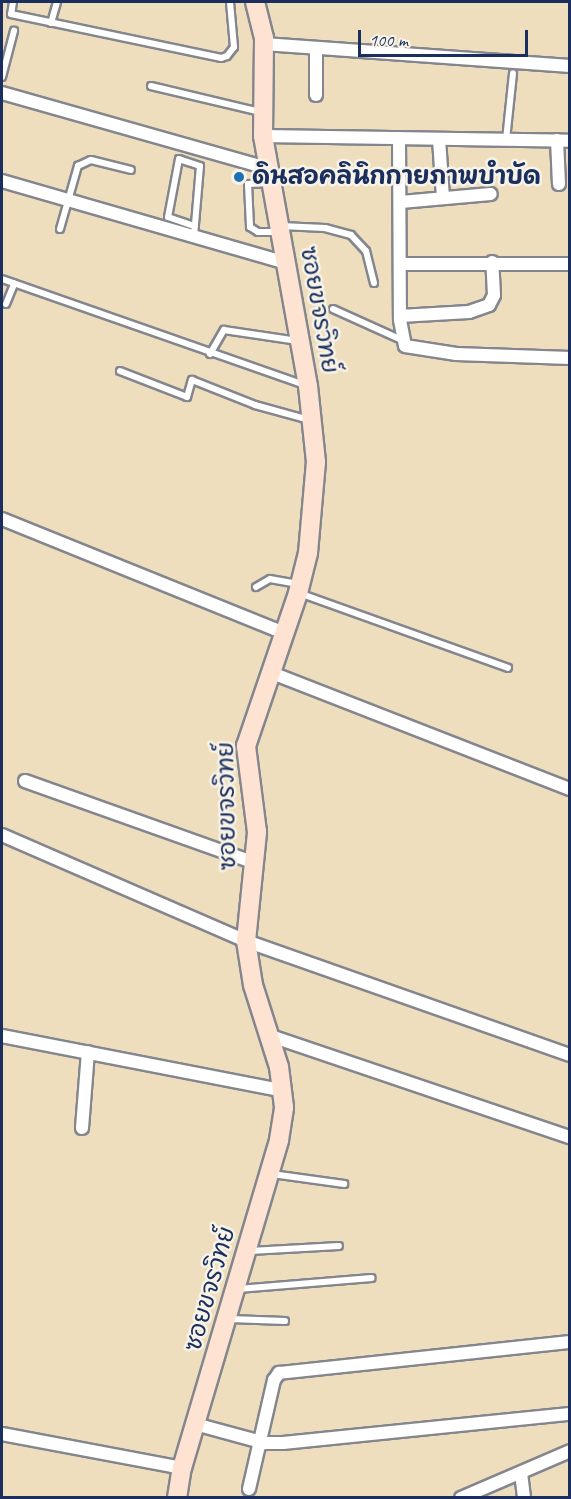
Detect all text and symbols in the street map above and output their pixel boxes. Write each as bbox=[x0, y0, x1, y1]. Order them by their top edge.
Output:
scale bar bbox=[361, 18, 530, 56]
text: 100 m bbox=[369, 29, 408, 51]
place label: ดินสอคลินิกกายภาพบำบัด bbox=[252, 163, 541, 191]
marker: ดินสอคลินิกกายภาพบำบัด bbox=[230, 168, 248, 186]
street label: ซอยขจรวิทย์ bbox=[294, 244, 344, 376]
street label: ซอยขจรวิทย์ bbox=[211, 741, 243, 871]
street label: ซอยขจรวิทย์ bbox=[178, 1223, 242, 1355]

